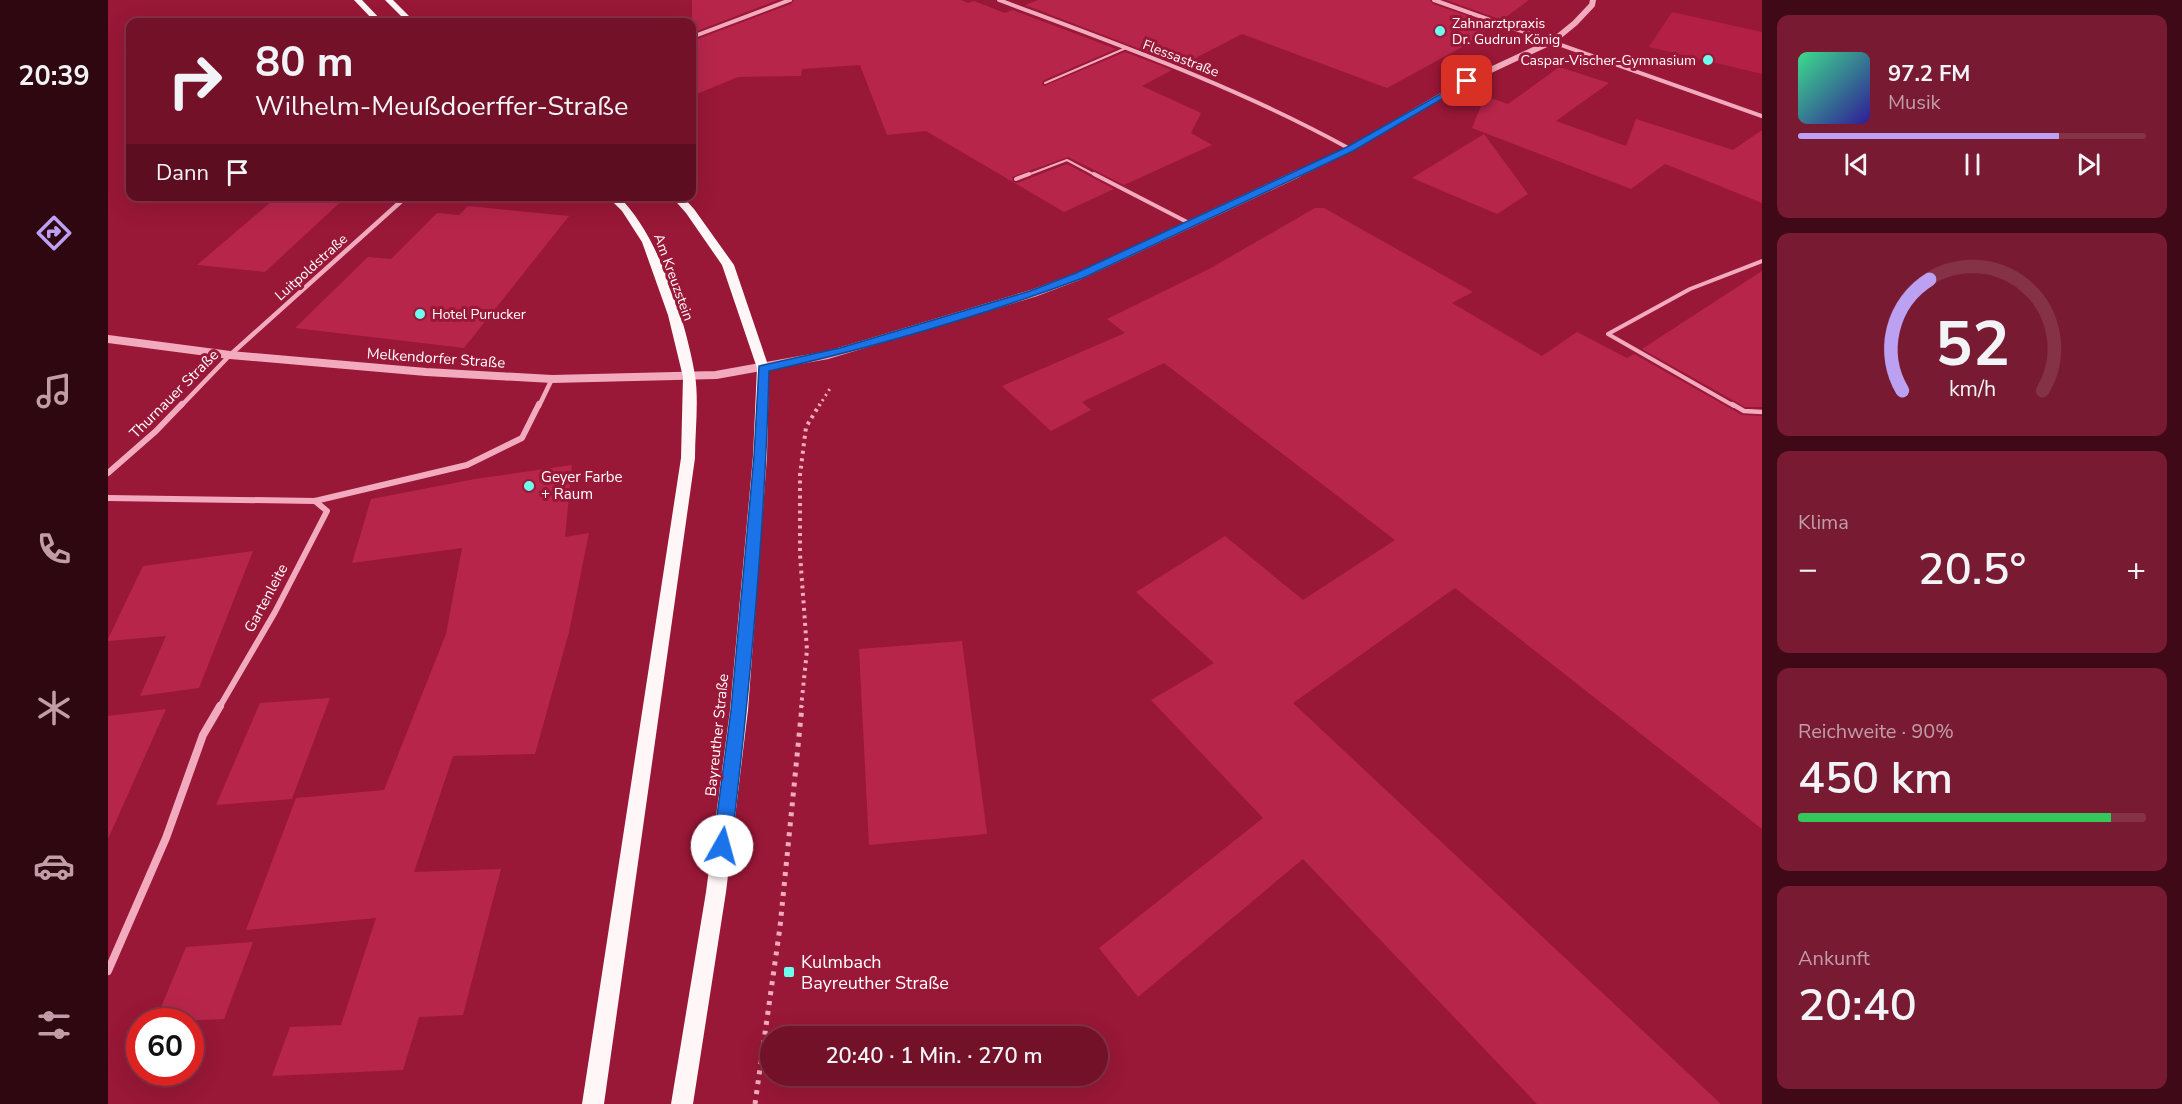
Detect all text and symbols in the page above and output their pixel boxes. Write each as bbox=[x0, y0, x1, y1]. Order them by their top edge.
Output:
place label: Zahnarztpraxis Dr. Gudrun König bbox=[1452, 14, 1560, 49]
marker: Zahnarztpraxis Dr. Gudrun König bbox=[1433, 24, 1447, 38]
text: 80 m bbox=[255, 34, 354, 91]
street label: Flessastraße bbox=[1140, 35, 1222, 82]
icon: right bbox=[156, 42, 234, 120]
place label: Caspar-Vischer-Gymnasium bbox=[1520, 51, 1696, 70]
marker: Caspar-Vischer-Gymnasium bbox=[1701, 53, 1715, 67]
pin bbox=[1441, 55, 1492, 106]
text: 20:39 bbox=[18, 58, 90, 95]
text: 97.2 FM bbox=[1888, 59, 1970, 89]
icon: arrive bbox=[1450, 64, 1483, 97]
text: Wilhelm-Meußdoerffer-Straße bbox=[255, 88, 628, 125]
text: Musik bbox=[1888, 89, 1941, 116]
icon: previous bbox=[1840, 148, 1873, 181]
icon: pause bbox=[1956, 148, 1989, 181]
icon: next bbox=[2072, 148, 2105, 181]
icon: arrive bbox=[221, 156, 254, 189]
text: Dann bbox=[156, 158, 209, 188]
icon: directions bbox=[33, 212, 75, 254]
street label: Luitpoldstraße bbox=[271, 230, 352, 305]
street label: Am Kreuzstein bbox=[649, 231, 698, 323]
text: 52 bbox=[1935, 302, 2009, 387]
place label: Hotel Purucker bbox=[432, 305, 526, 324]
marker: Hotel Purucker bbox=[413, 307, 427, 321]
street label: Melkendorfer Straße bbox=[366, 343, 506, 373]
street label: Thurnauer Straße bbox=[125, 345, 223, 443]
icon: music bbox=[33, 370, 75, 412]
text: km/h bbox=[1948, 375, 1996, 405]
place label: Geyer Farbe + Raum bbox=[541, 467, 623, 504]
marker: Geyer Farbe + Raum bbox=[522, 479, 536, 493]
text: Klima bbox=[1798, 509, 1849, 536]
icon: phone bbox=[33, 528, 75, 570]
text: 20.5° bbox=[1918, 539, 2026, 600]
text: − bbox=[1798, 547, 1818, 592]
text: + bbox=[2126, 547, 2146, 592]
street label: Gartenleite bbox=[240, 560, 293, 636]
street label: Bayreuther Straße bbox=[701, 673, 733, 797]
icon: climate bbox=[33, 687, 75, 729]
text: Reichweite · 90% bbox=[1798, 718, 1954, 745]
text: 450 km bbox=[1798, 748, 1953, 809]
position arrow bbox=[690, 814, 754, 878]
icon: car bbox=[33, 845, 75, 887]
text: Ankunft bbox=[1798, 945, 1870, 972]
place label: Kulmbach Bayreuther Straße bbox=[801, 950, 949, 995]
marker: Kulmbach Bayreuther Straße bbox=[782, 965, 796, 979]
text: 20:40 bbox=[1798, 975, 1917, 1036]
icon: filters bbox=[33, 1004, 75, 1046]
speed limit sign: 60 bbox=[126, 1008, 204, 1086]
text: 20:40 · 1 Min. · 270 m bbox=[825, 1041, 1043, 1071]

